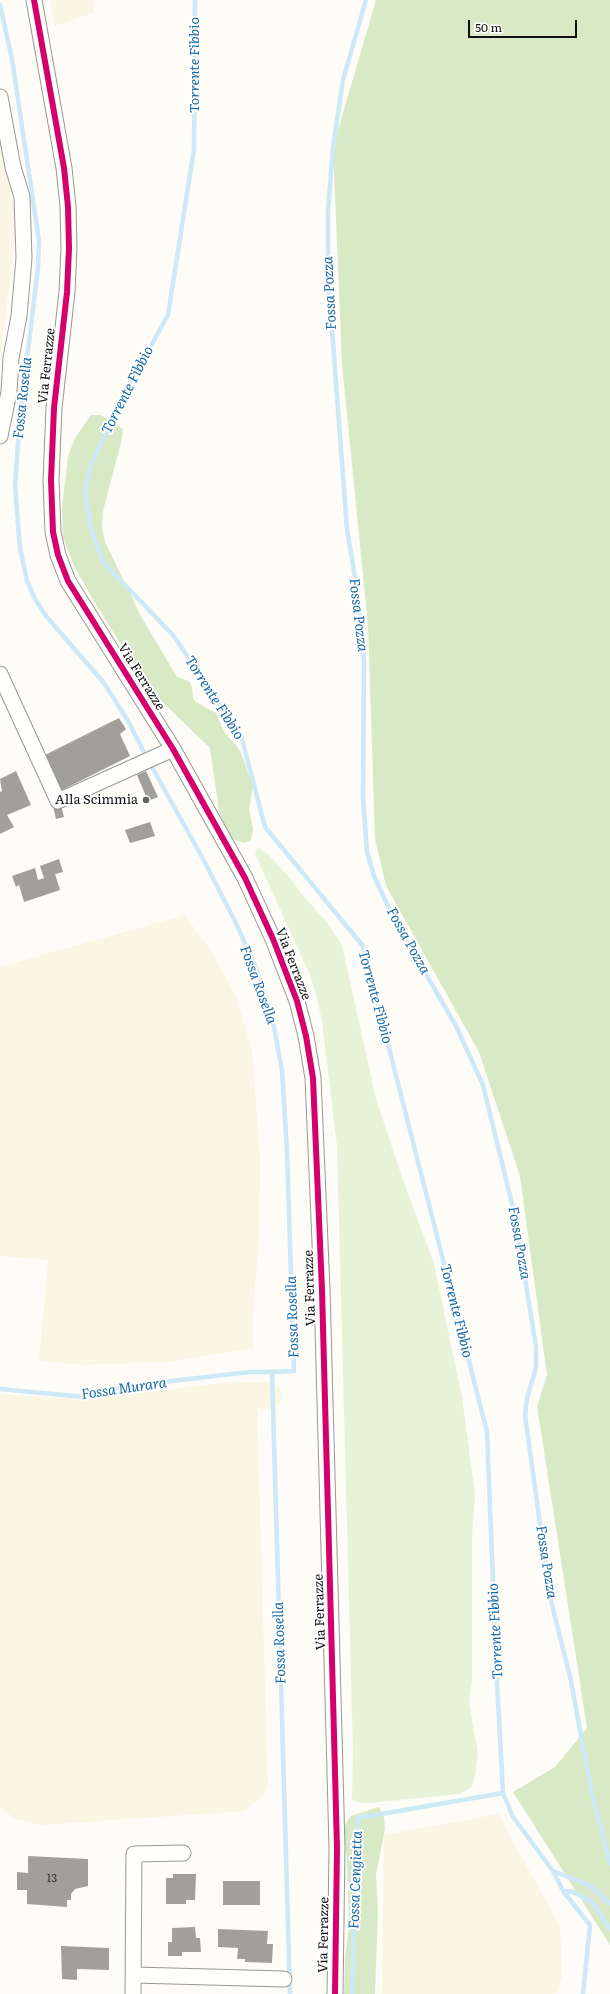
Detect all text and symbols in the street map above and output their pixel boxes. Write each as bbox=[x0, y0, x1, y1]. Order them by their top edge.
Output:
scale bar bbox=[470, 12, 579, 38]
water label: Torrente Fibbio bbox=[187, 17, 203, 113]
text: 50 m bbox=[475, 18, 502, 36]
water label: Fossa Pozza bbox=[320, 256, 340, 330]
street label: Via Ferrazze bbox=[35, 327, 59, 405]
water label: Torrente Fibbio bbox=[99, 343, 157, 437]
water label: Fossa Rosella bbox=[10, 356, 36, 440]
water label: Fossa Pozza bbox=[345, 577, 371, 653]
street label: Via Ferrazze bbox=[114, 641, 168, 713]
water label: Torrente Fibbio bbox=[181, 653, 247, 743]
place label: Alla Scimmia bbox=[55, 792, 138, 808]
marker: Alla Scimmia bbox=[141, 795, 151, 805]
water label: Fossa Pozza bbox=[383, 905, 433, 977]
street label: Via Ferrazze bbox=[272, 926, 314, 1002]
water label: Fossa Rosella bbox=[236, 944, 280, 1026]
water label: Torrente Fibbio bbox=[354, 948, 396, 1046]
water label: Fossa Pozza bbox=[504, 1205, 534, 1281]
street label: Via Ferrazze bbox=[301, 1250, 319, 1326]
water label: Torrente Fibbio bbox=[436, 1262, 476, 1360]
water label: Fossa Rosella bbox=[283, 1276, 303, 1358]
water label: Fossa Murara bbox=[80, 1375, 168, 1403]
water label: Fossa Pozza bbox=[532, 1524, 560, 1600]
street label: Via Ferrazze bbox=[311, 1574, 329, 1650]
water label: Torrente Fibbio bbox=[485, 1583, 507, 1679]
water label: Fossa Rosella bbox=[270, 1602, 290, 1684]
water label: Fossa Cengietta bbox=[346, 1830, 366, 1930]
house number: 13 bbox=[47, 1872, 57, 1886]
street label: Via Ferrazze bbox=[316, 1897, 332, 1973]

